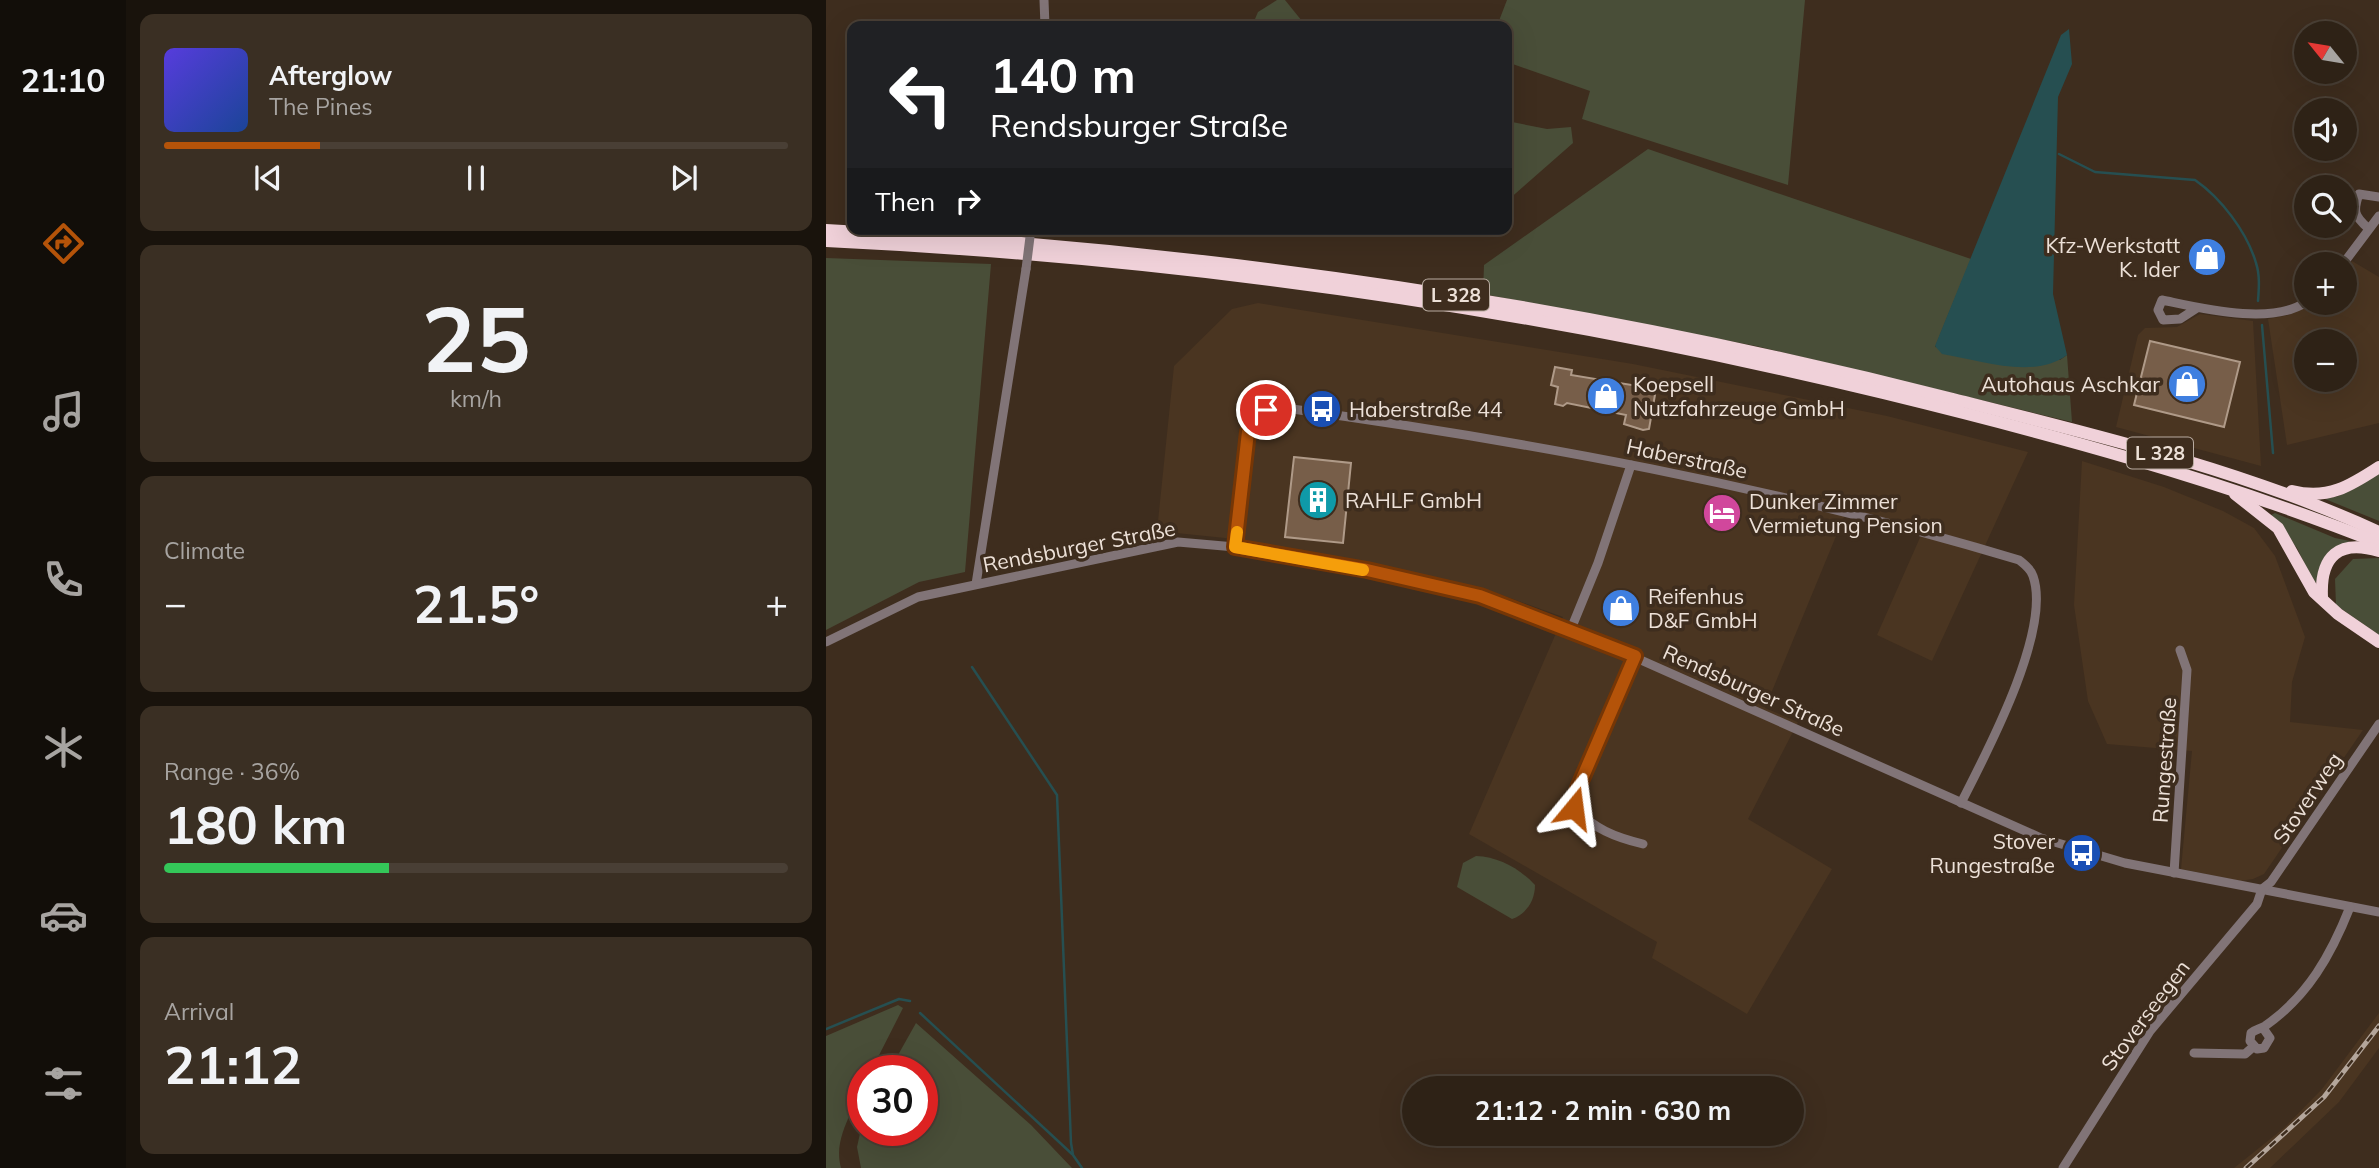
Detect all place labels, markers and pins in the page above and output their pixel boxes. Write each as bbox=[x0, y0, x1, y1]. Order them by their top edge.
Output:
place label: Kfz-Werkstatt K. Ider bbox=[2045, 232, 2180, 282]
shop icon: Kfz-Werkstatt K. Ider bbox=[2186, 236, 2228, 278]
shop icon: Autohaus Aschkar bbox=[2166, 363, 2208, 405]
place label: Koepsell Nutzfahrzeuge GmbH bbox=[1633, 371, 1845, 421]
place label: Autohaus Aschkar bbox=[1981, 371, 2160, 397]
shop icon: Koepsell Nutzfahrzeuge GmbH bbox=[1585, 375, 1627, 417]
pin bbox=[1236, 380, 1296, 440]
bus stop icon: Haberstraße 44 bbox=[1301, 388, 1343, 430]
place label: Haberstraße 44 bbox=[1349, 396, 1503, 422]
building icon: RAHLF GmbH bbox=[1297, 479, 1339, 521]
place label: RAHLF GmbH bbox=[1345, 487, 1482, 513]
place label: Dunker Zimmer Vermietung Pension bbox=[1749, 488, 1943, 538]
hotel icon: Dunker Zimmer Vermietung Pension bbox=[1701, 492, 1743, 534]
place label: Reifenhus D&F GmbH bbox=[1648, 583, 1758, 633]
shop icon: Reifenhus D&F GmbH bbox=[1600, 587, 1642, 629]
place label: Stover Rungestraße bbox=[1929, 828, 2055, 878]
bus stop icon: Stover Rungestraße bbox=[2061, 832, 2103, 874]

